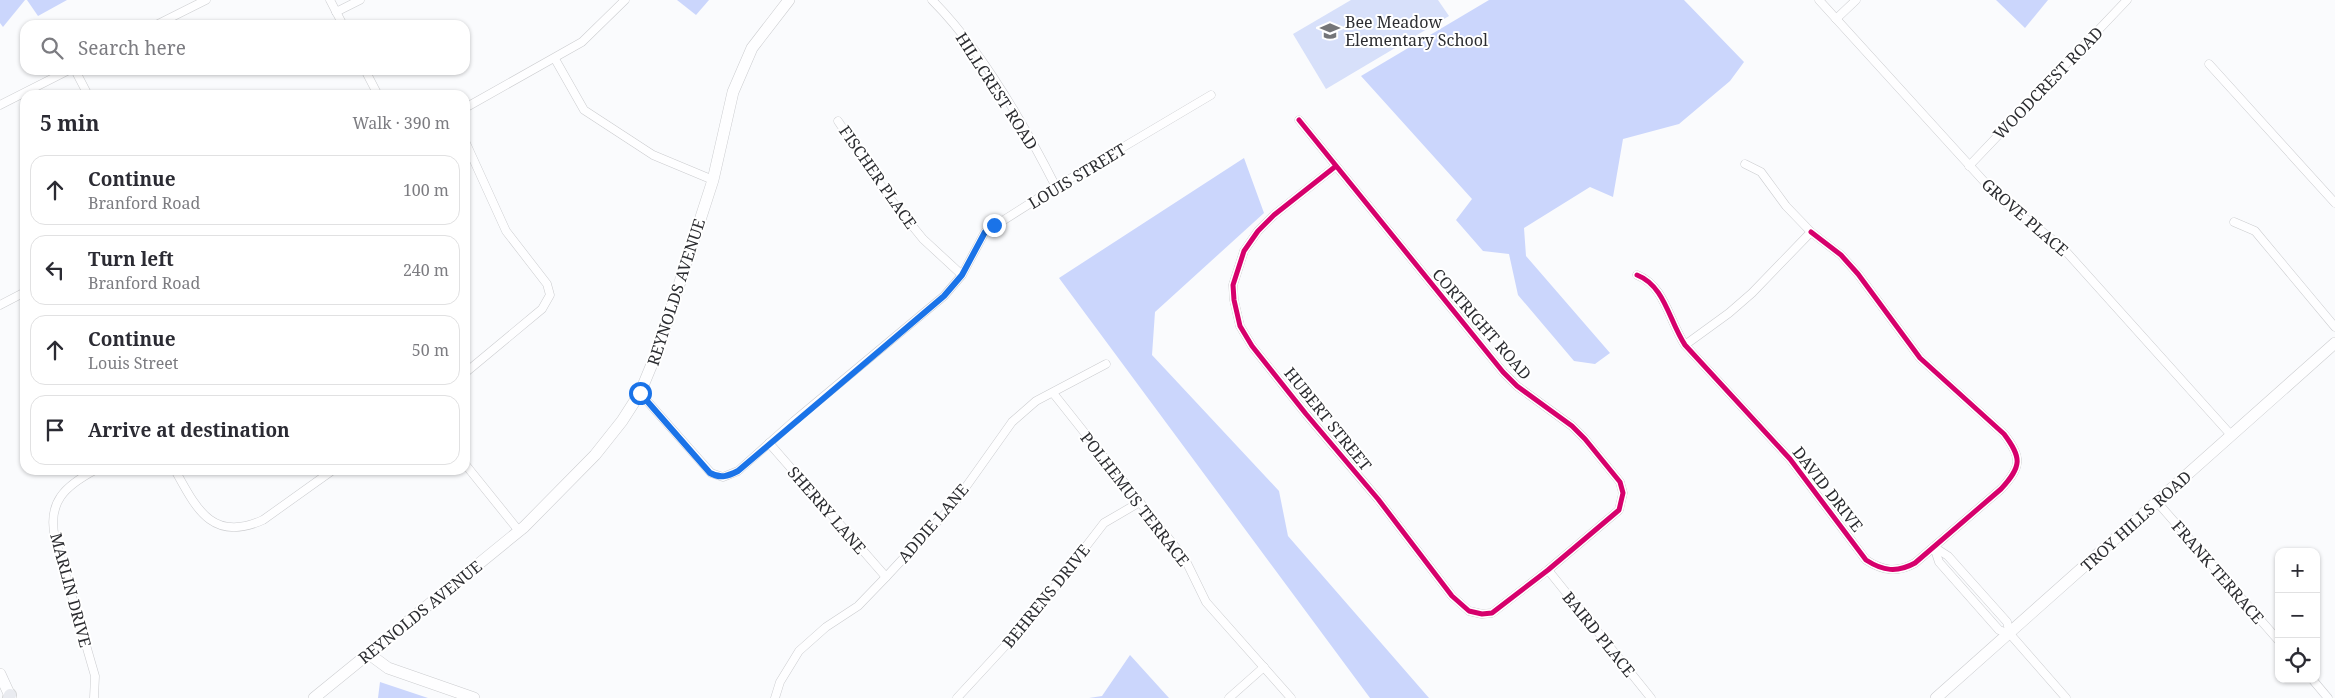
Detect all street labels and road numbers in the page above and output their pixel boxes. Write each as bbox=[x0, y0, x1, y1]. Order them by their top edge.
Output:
street label: WOODCREST ROAD bbox=[1988, 22, 2108, 144]
street label: HILLCREST ROAD bbox=[951, 28, 1043, 154]
street label: FISCHER PLACE bbox=[834, 121, 922, 233]
street label: LOUIS STREET bbox=[1024, 138, 1130, 214]
street label: GROVE PLACE bbox=[1977, 173, 2073, 261]
street label: REYNOLDS AVENUE bbox=[642, 216, 710, 368]
street label: CORTRIGHT ROAD bbox=[1428, 264, 1536, 384]
street label: HUBERT STREET bbox=[1279, 363, 1377, 475]
street label: POLHEMUS TERRACE bbox=[1076, 427, 1194, 571]
street label: DAVID DRIVE bbox=[1788, 442, 1868, 536]
street label: SHERRY LANE bbox=[783, 461, 871, 559]
street label: TROY HILLS ROAD bbox=[2076, 465, 2196, 577]
street label: ADDIE LANE bbox=[893, 479, 973, 567]
street label: FRANK TERRACE bbox=[2167, 516, 2269, 628]
street label: MARLIN DRIVE bbox=[45, 530, 97, 650]
street label: BEHRENS DRIVE bbox=[997, 540, 1095, 652]
street label: REYNOLDS AVENUE bbox=[354, 555, 486, 669]
street label: BAIRD PLACE bbox=[1558, 587, 1640, 681]

